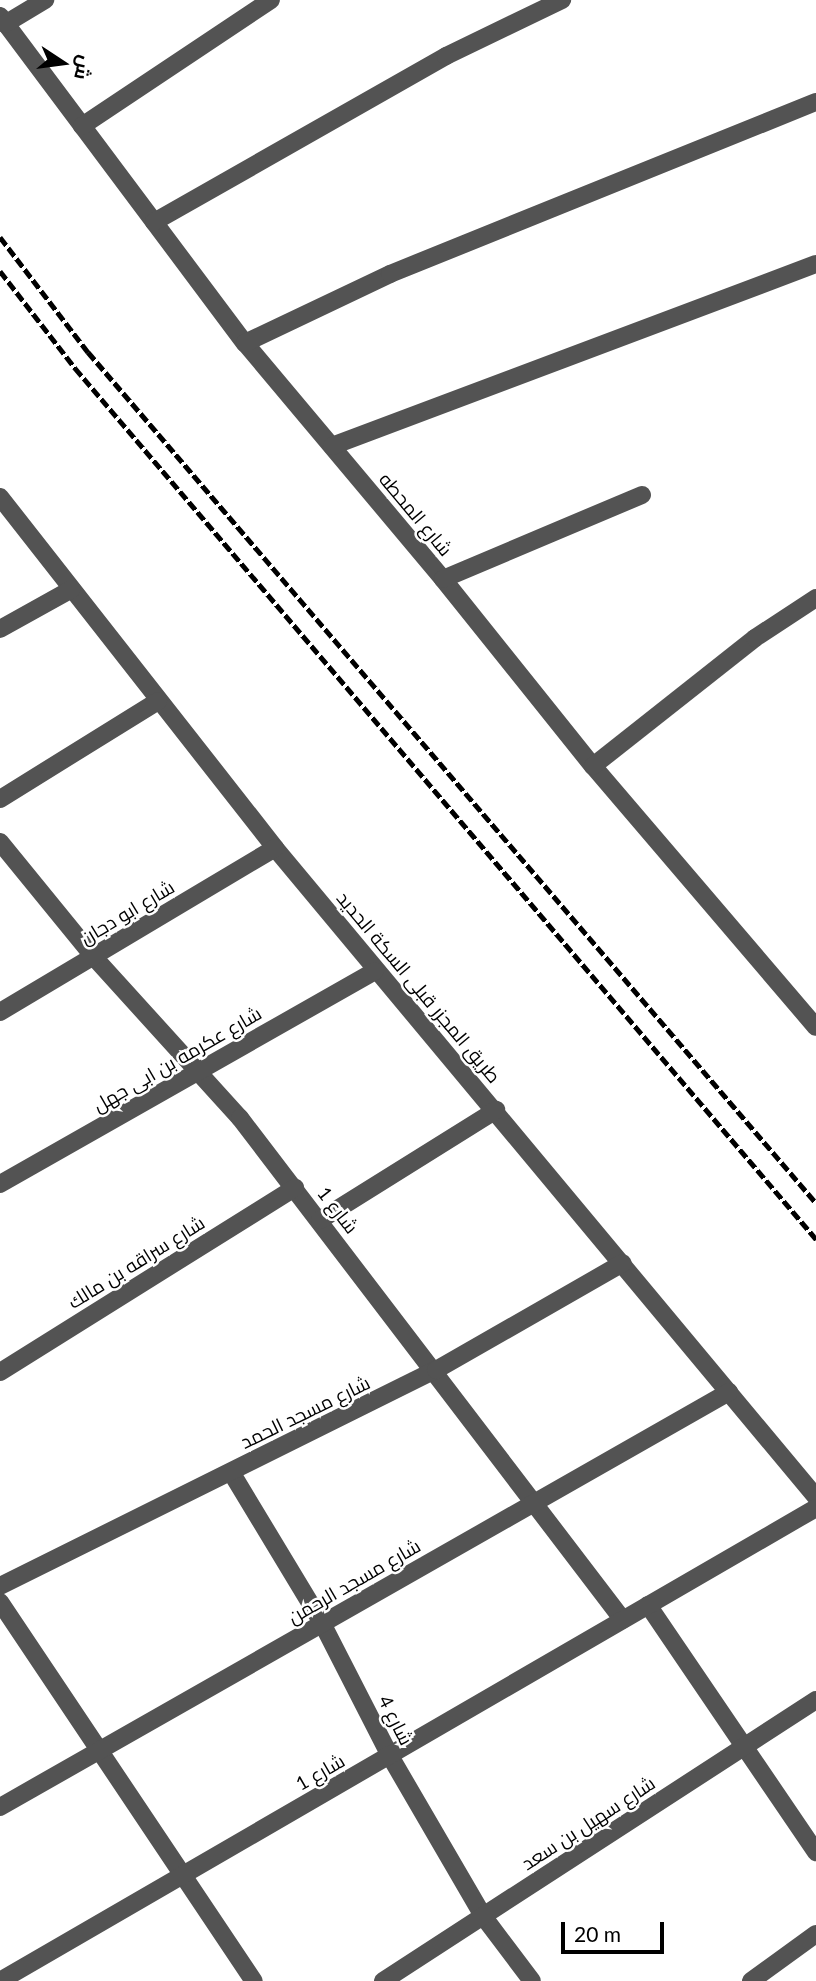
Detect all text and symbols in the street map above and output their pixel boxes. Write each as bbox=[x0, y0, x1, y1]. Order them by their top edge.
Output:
north arrow bbox=[28, 28, 98, 98]
text: ش bbox=[70, 53, 98, 82]
street label: شارع المحطه bbox=[375, 468, 457, 560]
street label: شارع ابو دجان bbox=[76, 875, 178, 949]
street label: طريق المجزر قبلى السكة الحديد bbox=[332, 887, 506, 1087]
street label: شارع عكرمه بن ابى جهل bbox=[89, 1001, 265, 1117]
street label: شارع 1 bbox=[313, 1182, 363, 1238]
street label: شارع سراقه بن مالك bbox=[63, 1211, 209, 1313]
street label: شارع مسجد الحمد bbox=[236, 1371, 374, 1453]
street label: شارع مسجد الرحمن bbox=[284, 1534, 424, 1628]
street label: شارع 4 bbox=[374, 1691, 418, 1749]
street label: شارع 1 bbox=[291, 1749, 349, 1795]
street label: شارع سهيل بن سعد bbox=[517, 1771, 659, 1875]
scale bar bbox=[564, 1908, 667, 1952]
text: 20 m bbox=[574, 1921, 621, 1946]

